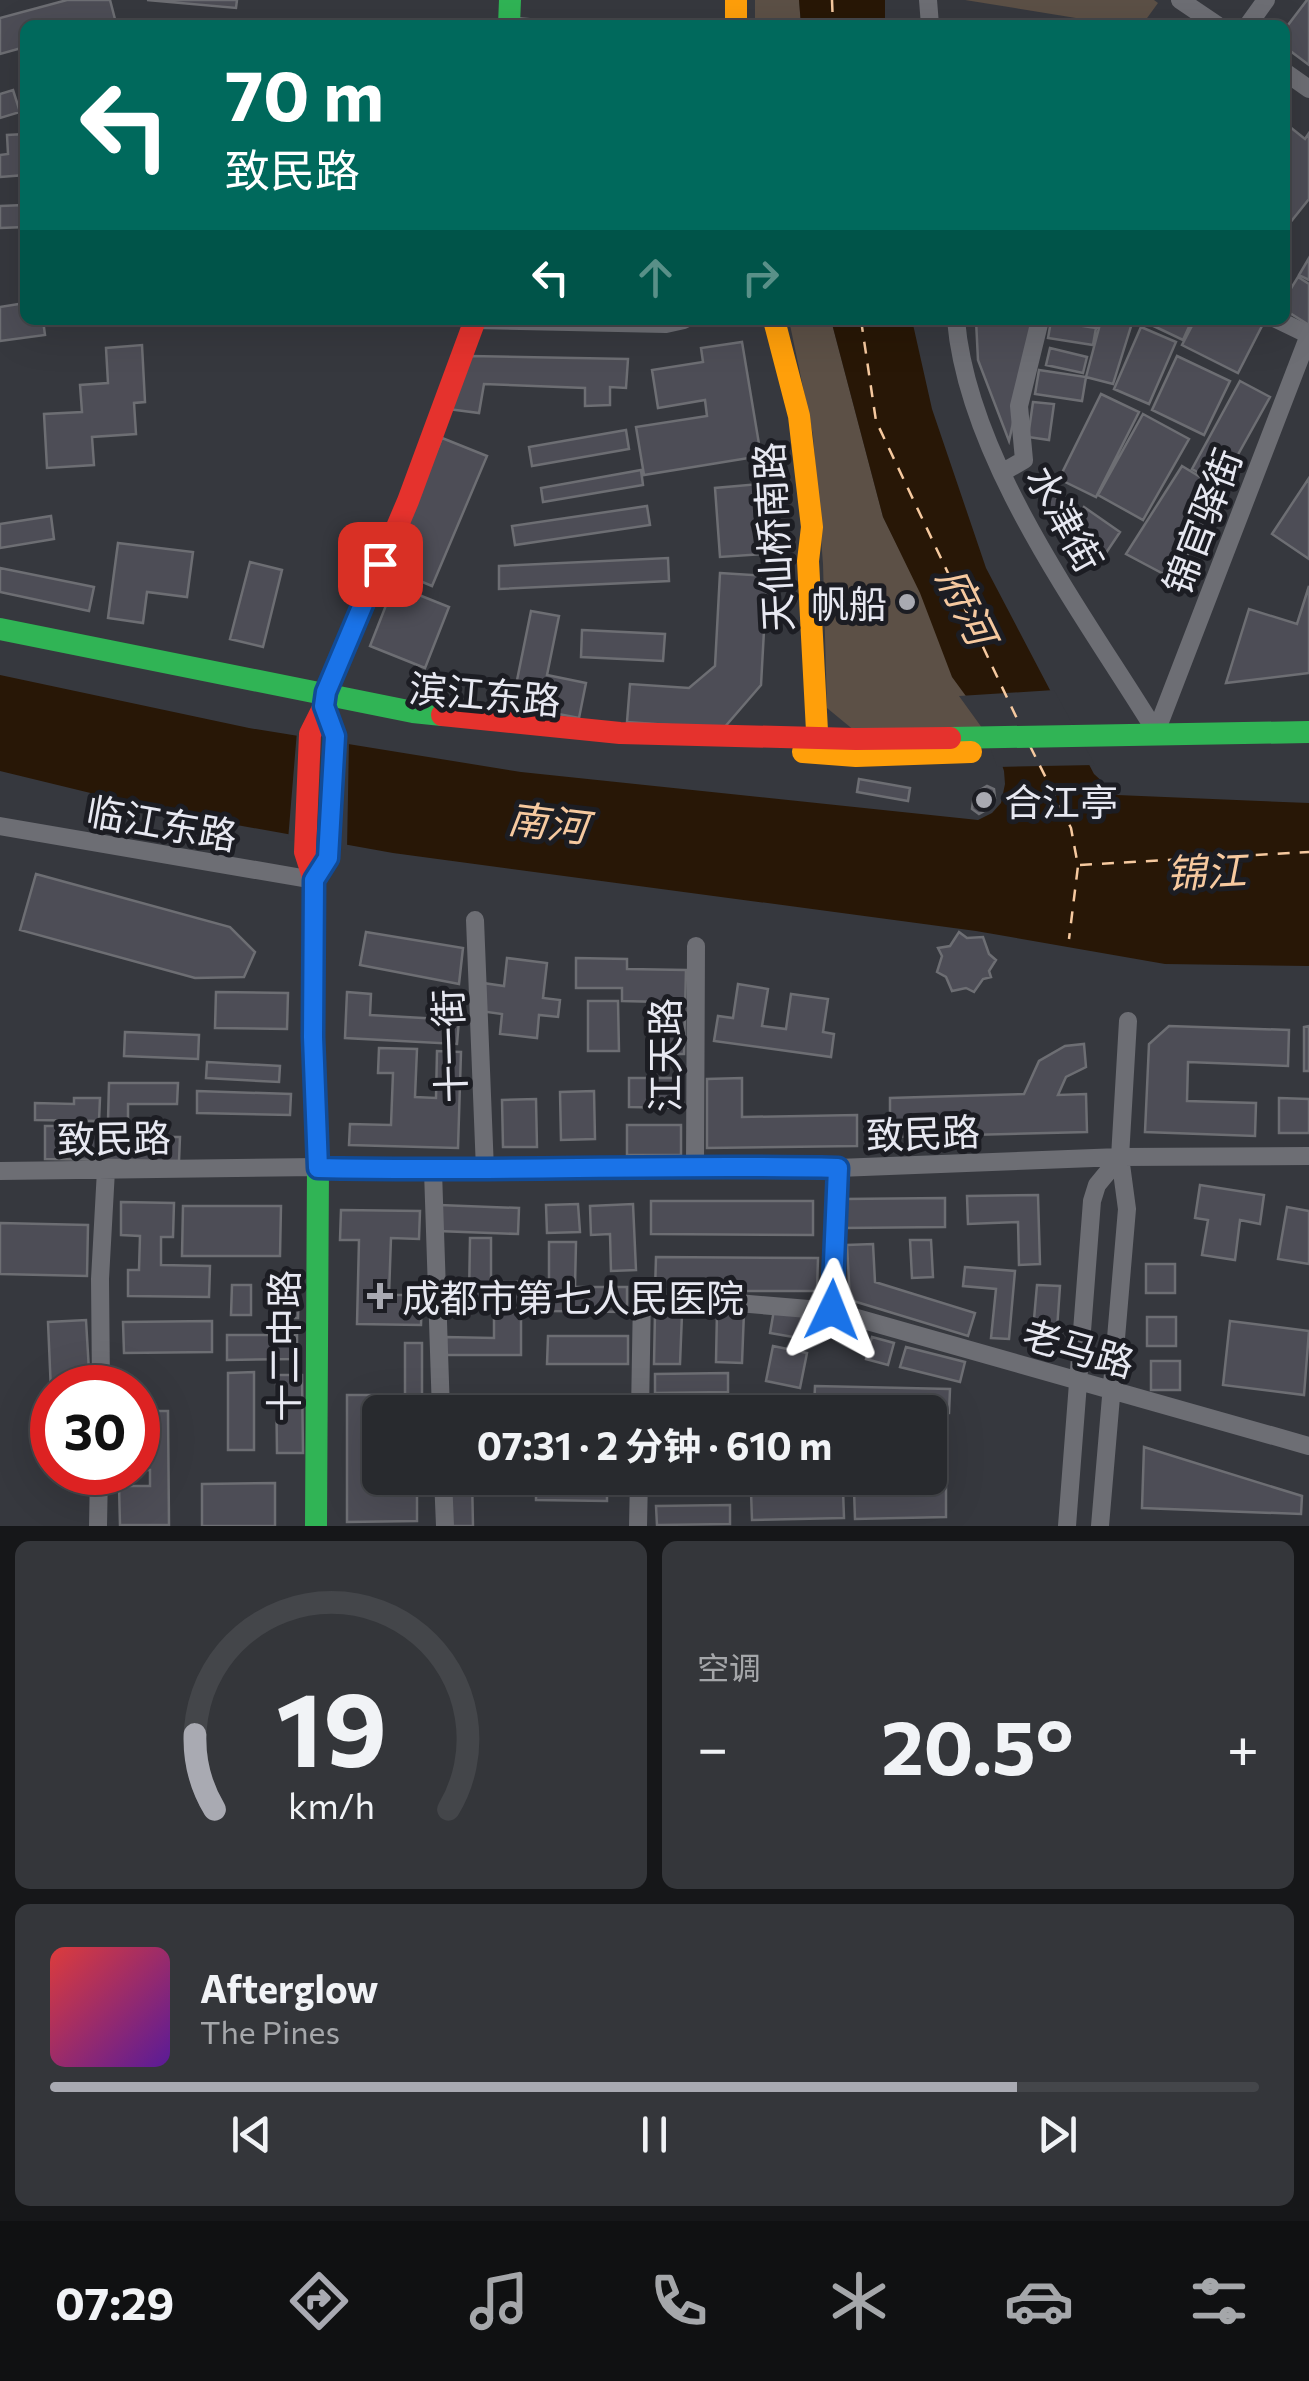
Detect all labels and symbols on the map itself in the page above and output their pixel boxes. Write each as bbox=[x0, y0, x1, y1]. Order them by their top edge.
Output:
street label: 天仙桥南路 bbox=[744, 441, 800, 633]
street label: 锦官驿街 bbox=[1152, 442, 1250, 600]
street label: 水津街 bbox=[1018, 457, 1114, 579]
pin bbox=[338, 522, 423, 607]
water label: 府河 bbox=[928, 558, 1011, 658]
place label: 帆船 bbox=[811, 579, 887, 626]
marker: 帆船 bbox=[896, 591, 918, 613]
street label: 滨江东路 bbox=[407, 663, 563, 723]
place label: 合江亭 bbox=[1004, 777, 1118, 824]
street label: 临江东路 bbox=[83, 786, 241, 858]
marker: 合江亭 bbox=[973, 789, 995, 811]
water label: 南河 bbox=[505, 792, 598, 851]
water label: 锦江 bbox=[1165, 843, 1251, 897]
street label: 十一街 bbox=[423, 988, 473, 1104]
street label: 江天路 bbox=[640, 998, 687, 1112]
street label: 致民路 bbox=[865, 1107, 981, 1157]
street label: 致民路 bbox=[57, 1113, 171, 1161]
position arrow bbox=[780, 1258, 884, 1362]
street label: 十二中路 bbox=[259, 1270, 306, 1422]
place label: 成都市第七人民医院 bbox=[402, 1273, 744, 1320]
marker: 成都市第七人民医院 bbox=[367, 1283, 393, 1309]
street label: 老马路 bbox=[1018, 1309, 1140, 1385]
speed limit sign: 30 bbox=[30, 1365, 160, 1495]

